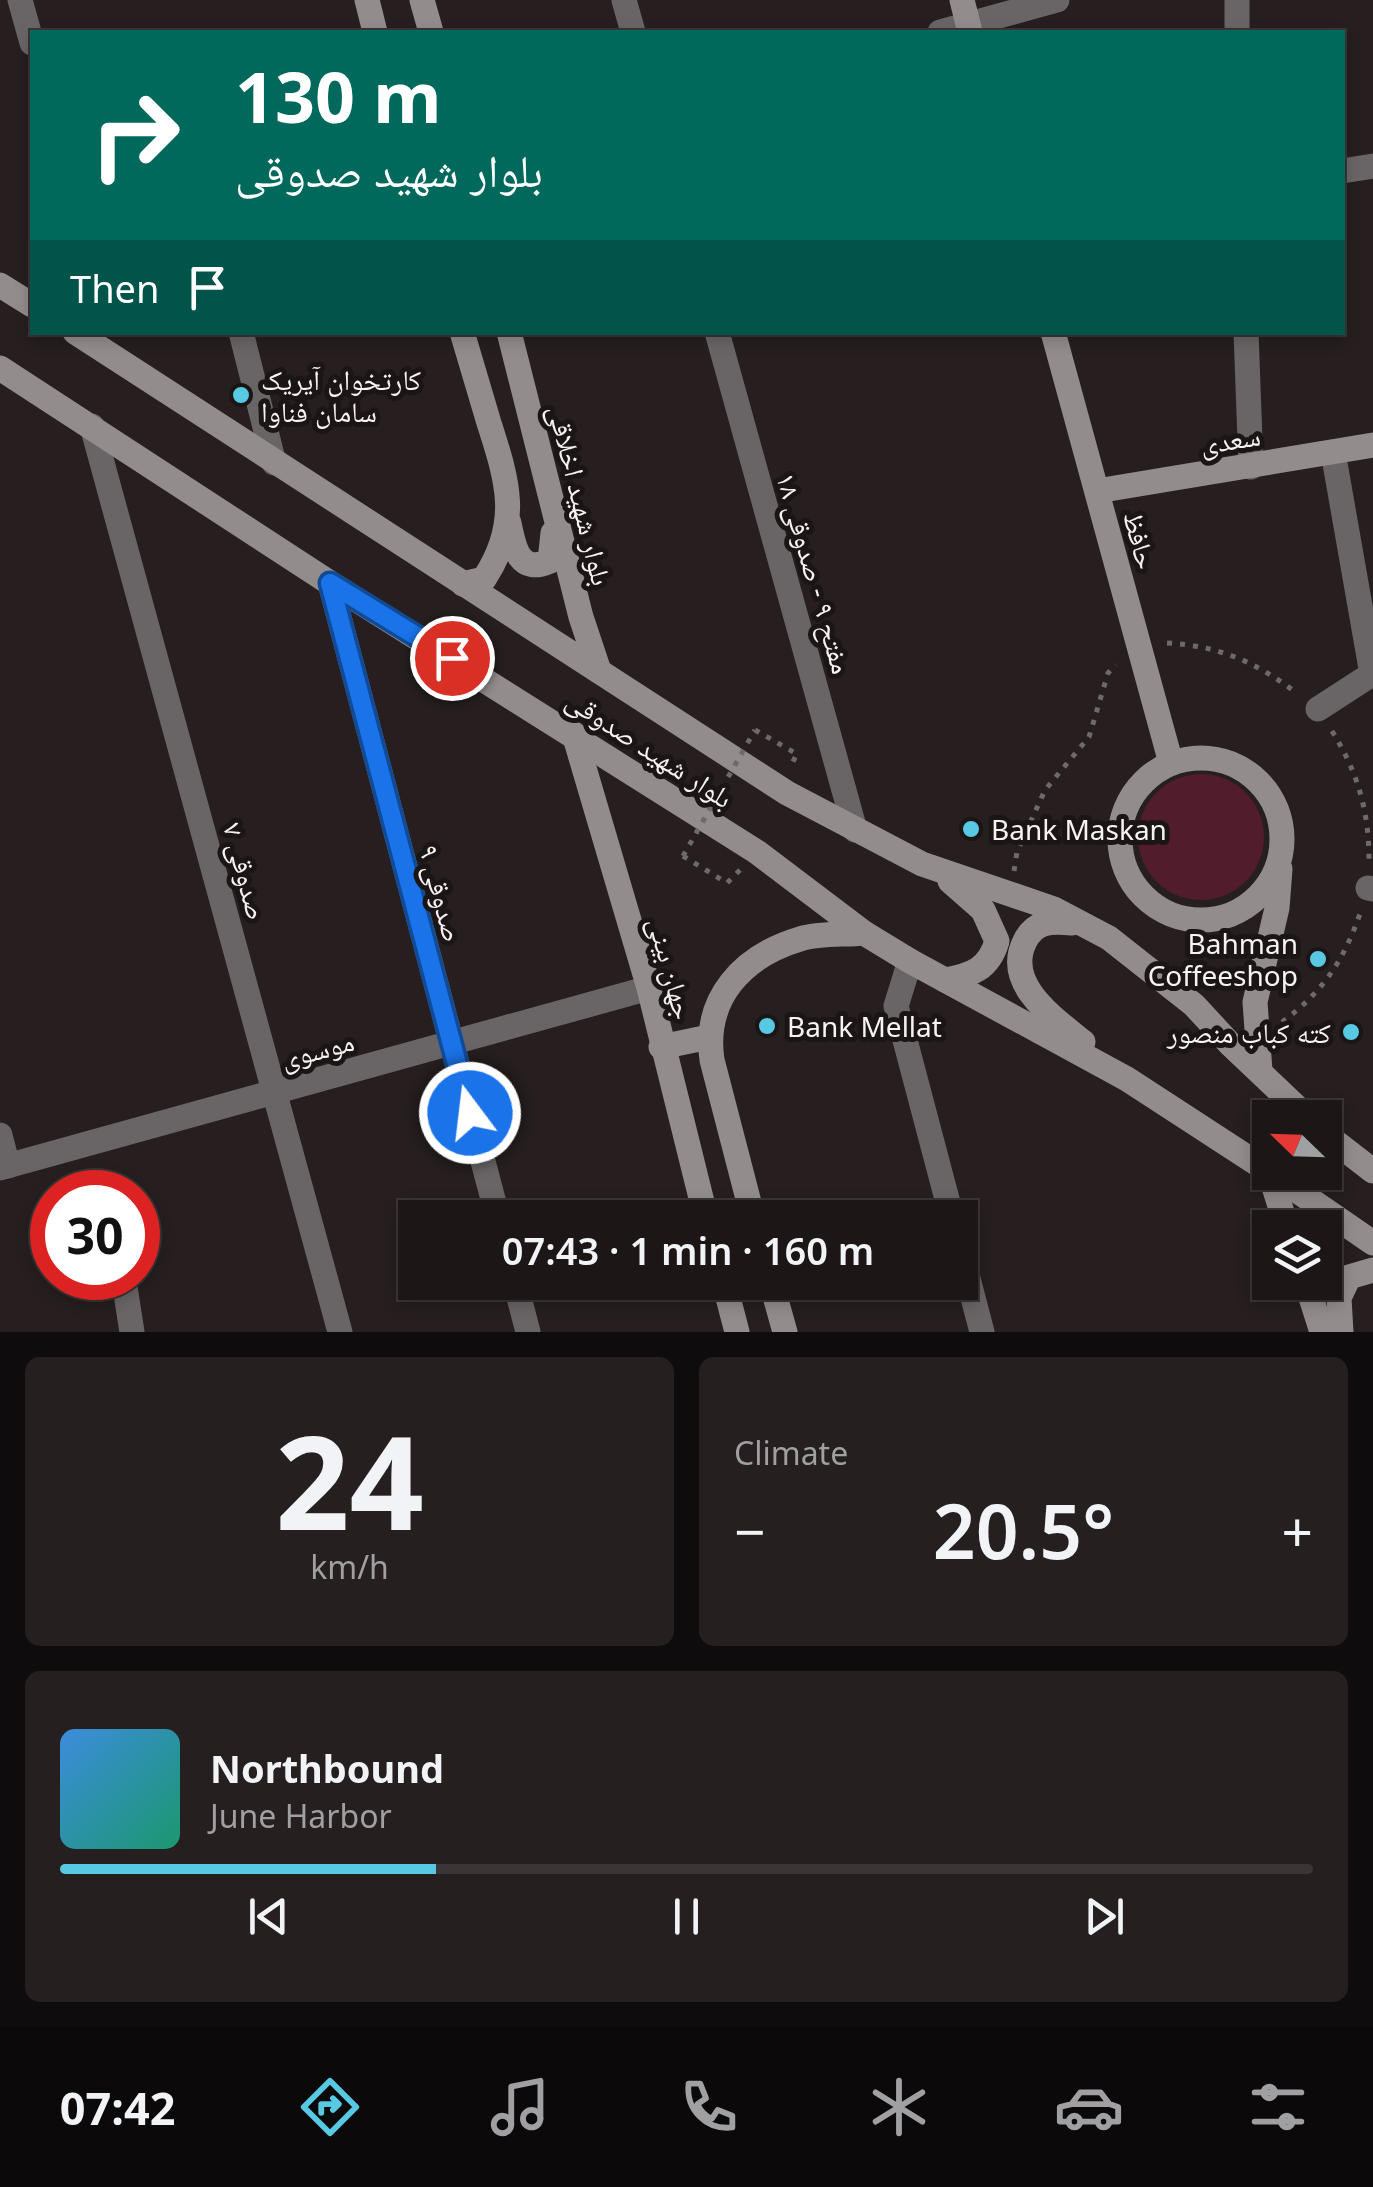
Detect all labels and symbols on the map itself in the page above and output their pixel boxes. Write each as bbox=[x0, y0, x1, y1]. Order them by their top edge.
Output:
place label: کارتخوان آیریک سامان فناوا bbox=[261, 360, 422, 430]
marker: کارتخوان آیریک سامان فناوا bbox=[230, 384, 252, 406]
street label: بلوار شهید اخلاقی bbox=[540, 401, 622, 589]
street label: سعدی bbox=[1197, 415, 1263, 463]
street label: مفتح ۹ - صدوقی ۱۸ bbox=[768, 468, 862, 678]
street label: حافظ bbox=[1115, 507, 1167, 573]
pin bbox=[410, 616, 495, 701]
street label: بلوار شهید صدوقی bbox=[559, 680, 741, 816]
place label: Bank Maskan bbox=[991, 810, 1167, 848]
street label: صدوقی ۷ bbox=[215, 818, 277, 924]
marker: Bank Maskan bbox=[960, 818, 982, 840]
street label: صدوقی ۹ bbox=[411, 840, 473, 946]
street label: جهان بینی bbox=[640, 913, 704, 1023]
place label: Bahman Coffeeshop bbox=[1148, 924, 1298, 994]
marker: Bahman Coffeeshop bbox=[1307, 948, 1329, 970]
place label: Bank Mellat bbox=[787, 1007, 942, 1045]
place label: کته کباب منصور bbox=[1166, 1013, 1331, 1051]
marker: Bank Mellat bbox=[756, 1015, 778, 1037]
street label: موسوی bbox=[276, 1021, 358, 1077]
marker: کته کباب منصور bbox=[1340, 1021, 1362, 1043]
position arrow bbox=[418, 1061, 522, 1165]
north arrow bbox=[1252, 1100, 1342, 1190]
speed limit sign: 30 bbox=[30, 1170, 160, 1300]

